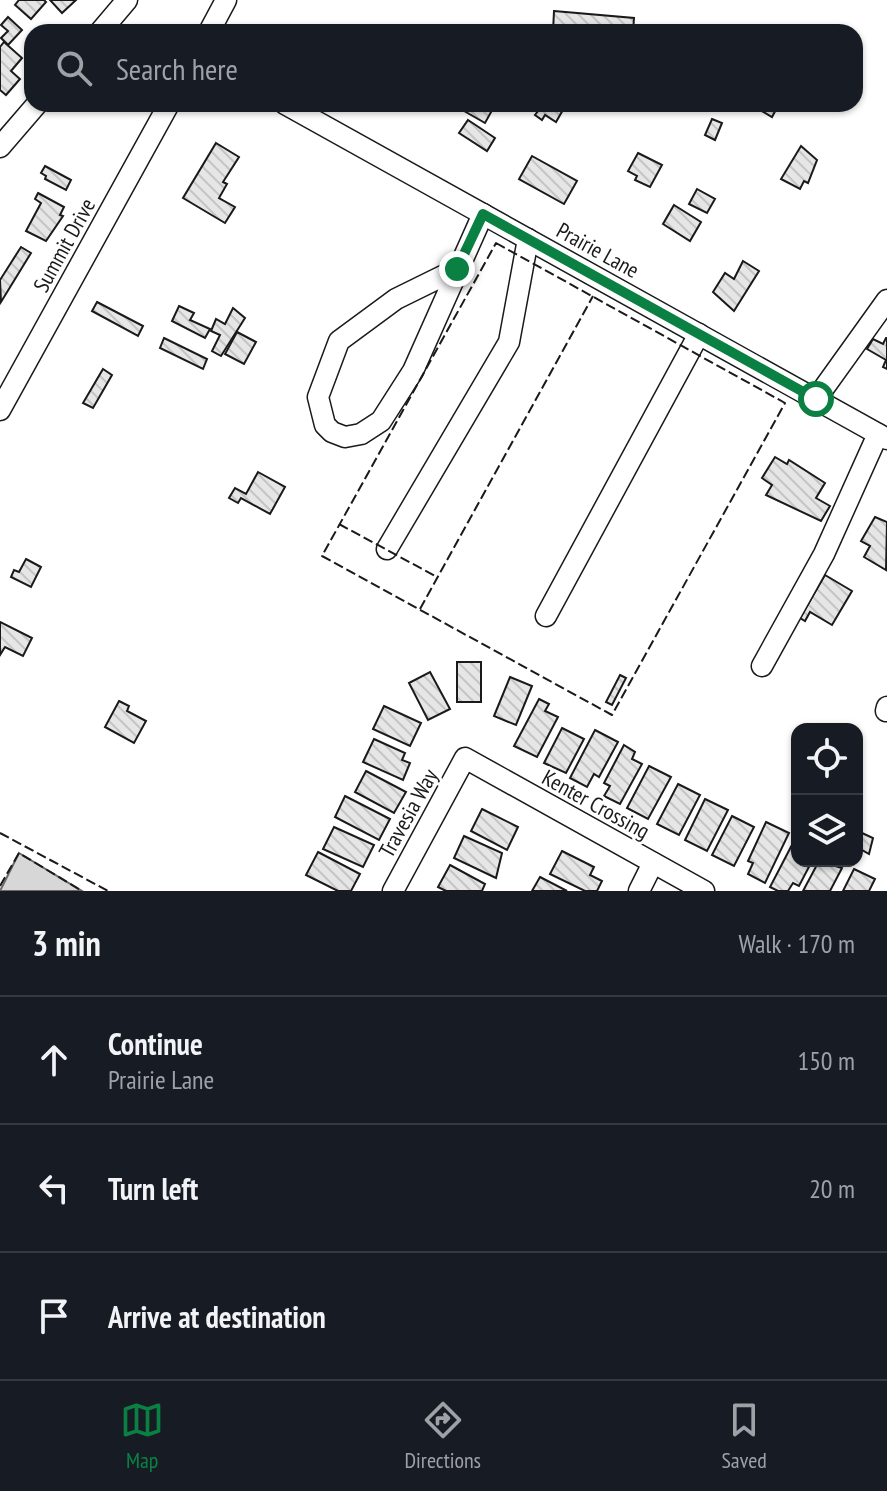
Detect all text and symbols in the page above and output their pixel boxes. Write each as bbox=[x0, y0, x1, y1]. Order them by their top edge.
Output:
search box bbox=[24, 24, 863, 112]
icon: search bbox=[52, 46, 96, 90]
text: Search here bbox=[116, 49, 238, 88]
street label: Summit Drive bbox=[27, 193, 101, 297]
street label: Prairie Lane bbox=[552, 216, 644, 284]
route end bbox=[439, 251, 475, 287]
route start bbox=[798, 381, 834, 417]
map controls bbox=[791, 723, 863, 867]
button: locate bbox=[791, 723, 863, 795]
street label: Travesia Way bbox=[372, 763, 444, 862]
street label: Kenter Crossing bbox=[537, 763, 655, 845]
button: layers bbox=[791, 795, 863, 867]
text: 3 min bbox=[32, 921, 101, 965]
text: Walk · 170 m bbox=[738, 927, 855, 960]
text: Continue bbox=[108, 1024, 203, 1063]
icon: ahead bbox=[32, 1038, 76, 1082]
text: 150 m bbox=[797, 1044, 855, 1077]
text: Prairie Lane bbox=[108, 1063, 214, 1096]
icon: left bbox=[32, 1166, 76, 1210]
text: Turn left bbox=[108, 1169, 198, 1208]
text: 20 m bbox=[809, 1172, 855, 1205]
icon: arrive bbox=[32, 1294, 76, 1338]
text: Arrive at destination bbox=[108, 1297, 326, 1336]
tab: Map bbox=[120, 1398, 164, 1474]
tab: Directions bbox=[405, 1398, 481, 1474]
tab: Saved bbox=[721, 1398, 767, 1474]

